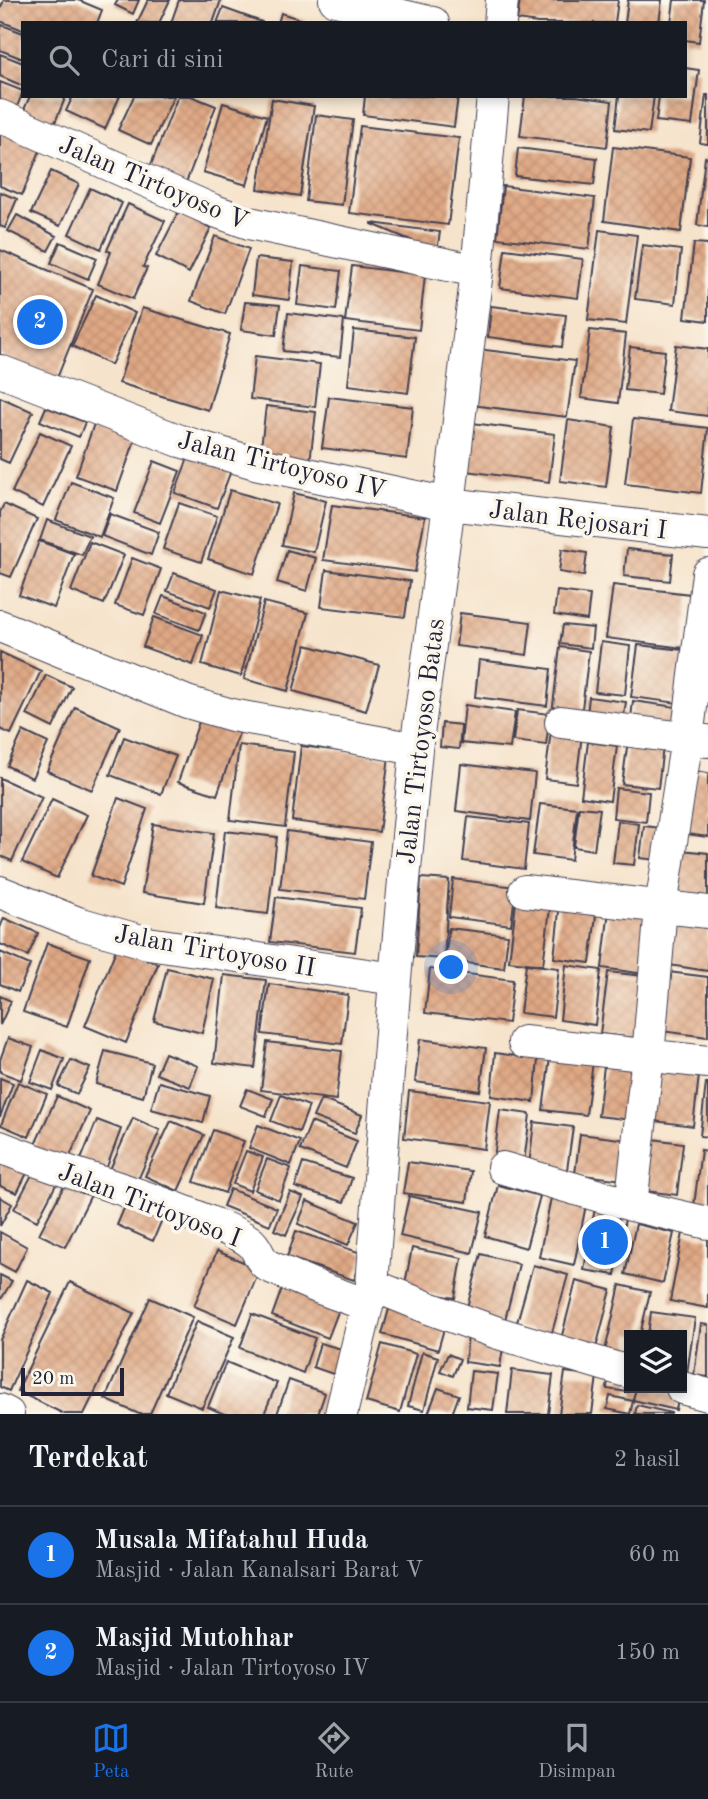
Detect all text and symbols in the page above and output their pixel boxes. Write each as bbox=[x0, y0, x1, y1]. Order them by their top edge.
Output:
search box bbox=[21, 21, 687, 98]
icon: search bbox=[45, 41, 83, 79]
text: Cari di sini bbox=[101, 47, 223, 73]
street label: Jalan Tirtoyoso V bbox=[55, 132, 252, 236]
pin: 2 bbox=[17, 296, 63, 348]
street label: Jalan Tirtoyoso IV bbox=[175, 427, 388, 504]
street label: Jalan Rejosari I bbox=[487, 497, 668, 545]
street label: Jalan Tirtoyoso Batas bbox=[394, 617, 450, 866]
street label: Jalan Tirtoyoso II bbox=[112, 921, 317, 982]
your location bbox=[434, 950, 468, 984]
street label: Jalan Tirtoyoso I bbox=[54, 1159, 244, 1253]
pin: 1 bbox=[582, 1216, 628, 1268]
map controls bbox=[624, 1330, 687, 1393]
button: layers bbox=[624, 1330, 687, 1393]
scale bar bbox=[21, 1365, 124, 1397]
text: 20 m bbox=[32, 1370, 74, 1389]
text: Terdekat bbox=[28, 1444, 148, 1474]
text: 2 hasil bbox=[614, 1448, 680, 1471]
text: Musala Mifatahul Huda bbox=[95, 1528, 368, 1554]
text: 1 bbox=[44, 1543, 58, 1566]
text: 60 m bbox=[629, 1543, 680, 1566]
text: Masjid · Jalan Kanalsari Barat V bbox=[95, 1559, 423, 1582]
text: Masjid Mutohhar bbox=[95, 1626, 293, 1652]
text: 2 bbox=[44, 1641, 58, 1664]
text: 150 m bbox=[615, 1641, 680, 1664]
text: Masjid · Jalan Tirtoyoso IV bbox=[95, 1657, 369, 1680]
tab: Peta bbox=[92, 1719, 130, 1784]
tab: Rute bbox=[314, 1719, 354, 1784]
tab: Disimpan bbox=[538, 1719, 616, 1784]

